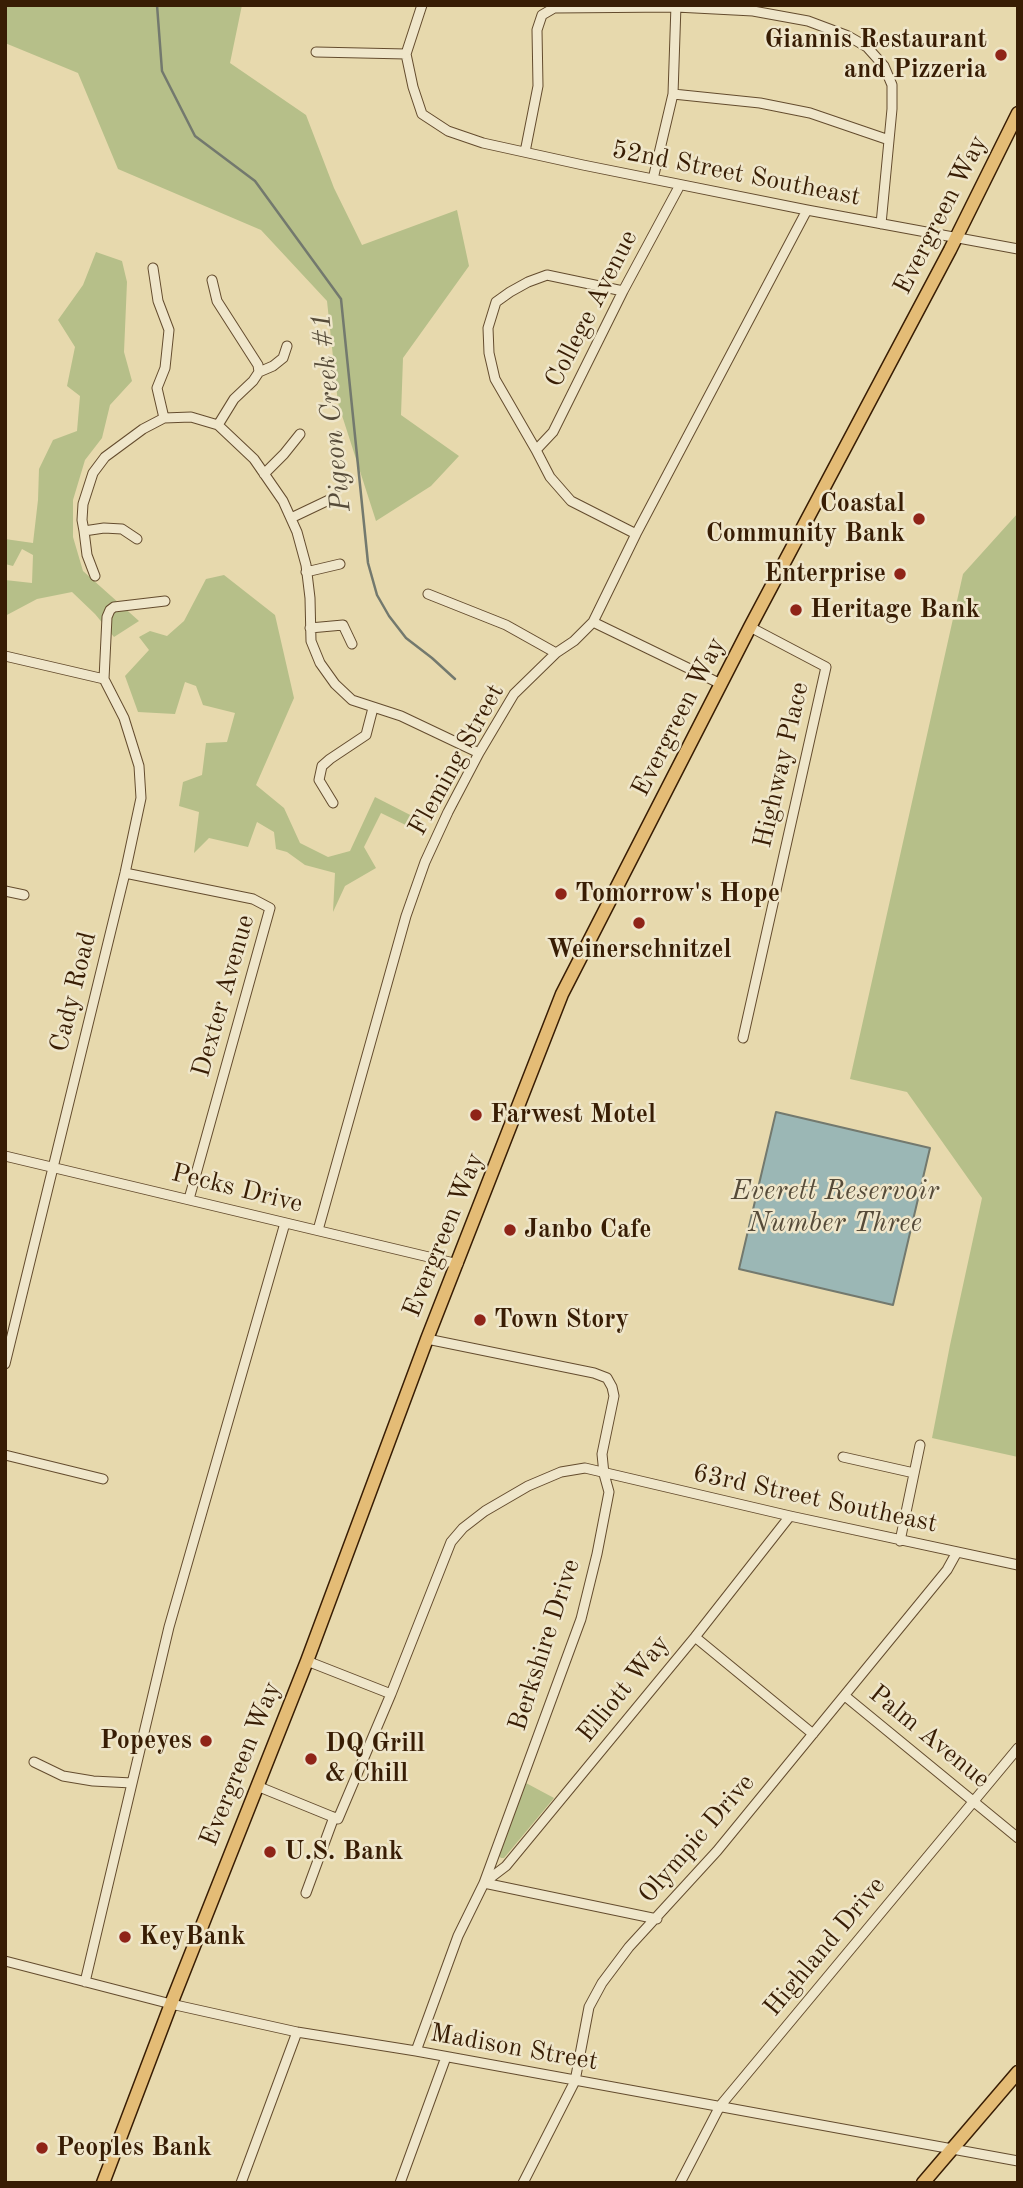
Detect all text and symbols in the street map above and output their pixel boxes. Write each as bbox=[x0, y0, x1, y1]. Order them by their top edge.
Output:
place label: Giannis Restaurant and Pizzeria bbox=[764, 24, 987, 86]
marker: Giannis Restaurant and Pizzeria bbox=[993, 47, 1009, 63]
street label: Evergreen Way bbox=[887, 130, 995, 300]
street label: 52nd Street Southeast bbox=[609, 135, 863, 213]
street label: College Avenue bbox=[539, 225, 645, 393]
water label: Pigeon Creek #1 bbox=[305, 311, 359, 513]
place label: Coastal Community Bank bbox=[706, 488, 905, 550]
marker: Coastal Community Bank bbox=[911, 511, 927, 527]
place label: Enterprise bbox=[764, 558, 886, 590]
marker: Enterprise bbox=[892, 566, 908, 582]
place label: Heritage Bank bbox=[810, 594, 980, 626]
marker: Heritage Bank bbox=[788, 602, 804, 618]
street label: Evergreen Way bbox=[625, 632, 733, 802]
street label: Fleming Street bbox=[403, 679, 511, 841]
street label: Highway Place bbox=[748, 679, 816, 851]
place label: Tomorrow's Hope bbox=[575, 878, 780, 910]
marker: Tomorrow's Hope bbox=[553, 886, 569, 902]
street label: Dexter Avenue bbox=[186, 911, 262, 1081]
marker: Weinerschnitzel bbox=[631, 915, 647, 931]
street label: Cady Road bbox=[44, 929, 104, 1055]
place label: Weinerschnitzel bbox=[546, 934, 732, 966]
place label: Farwest Motel bbox=[490, 1099, 656, 1131]
marker: Farwest Motel bbox=[468, 1107, 484, 1123]
street label: Evergreen Way bbox=[397, 1148, 491, 1322]
street label: Pecks Drive bbox=[168, 1158, 306, 1220]
water label: Everett Reservoir Number Three bbox=[731, 1175, 939, 1241]
place label: Janbo Cafe bbox=[524, 1214, 652, 1246]
marker: Janbo Cafe bbox=[502, 1222, 518, 1238]
place label: Town Story bbox=[494, 1304, 629, 1336]
marker: Town Story bbox=[472, 1312, 488, 1328]
street label: 63rd Street Southeast bbox=[690, 1458, 940, 1540]
street label: Berkshire Drive bbox=[503, 1555, 587, 1735]
street label: Elliott Way bbox=[571, 1629, 677, 1749]
street label: Evergreen Way bbox=[194, 1677, 288, 1851]
street label: Palm Avenue bbox=[862, 1679, 996, 1795]
place label: Popeyes bbox=[100, 1725, 192, 1757]
place label: DQ Grill & Chill bbox=[325, 1728, 425, 1790]
marker: Popeyes bbox=[198, 1733, 214, 1749]
marker: DQ Grill & Chill bbox=[303, 1751, 319, 1767]
street label: Olympic Drive bbox=[632, 1768, 762, 1910]
place label: U.S. Bank bbox=[284, 1836, 403, 1868]
marker: U.S. Bank bbox=[262, 1844, 278, 1860]
street label: Highland Drive bbox=[757, 1871, 893, 2023]
place label: KeyBank bbox=[139, 1921, 246, 1953]
marker: KeyBank bbox=[117, 1929, 133, 1945]
street label: Madison Street bbox=[428, 2018, 600, 2078]
place label: Peoples Bank bbox=[56, 2132, 212, 2164]
marker: Peoples Bank bbox=[34, 2140, 50, 2156]

